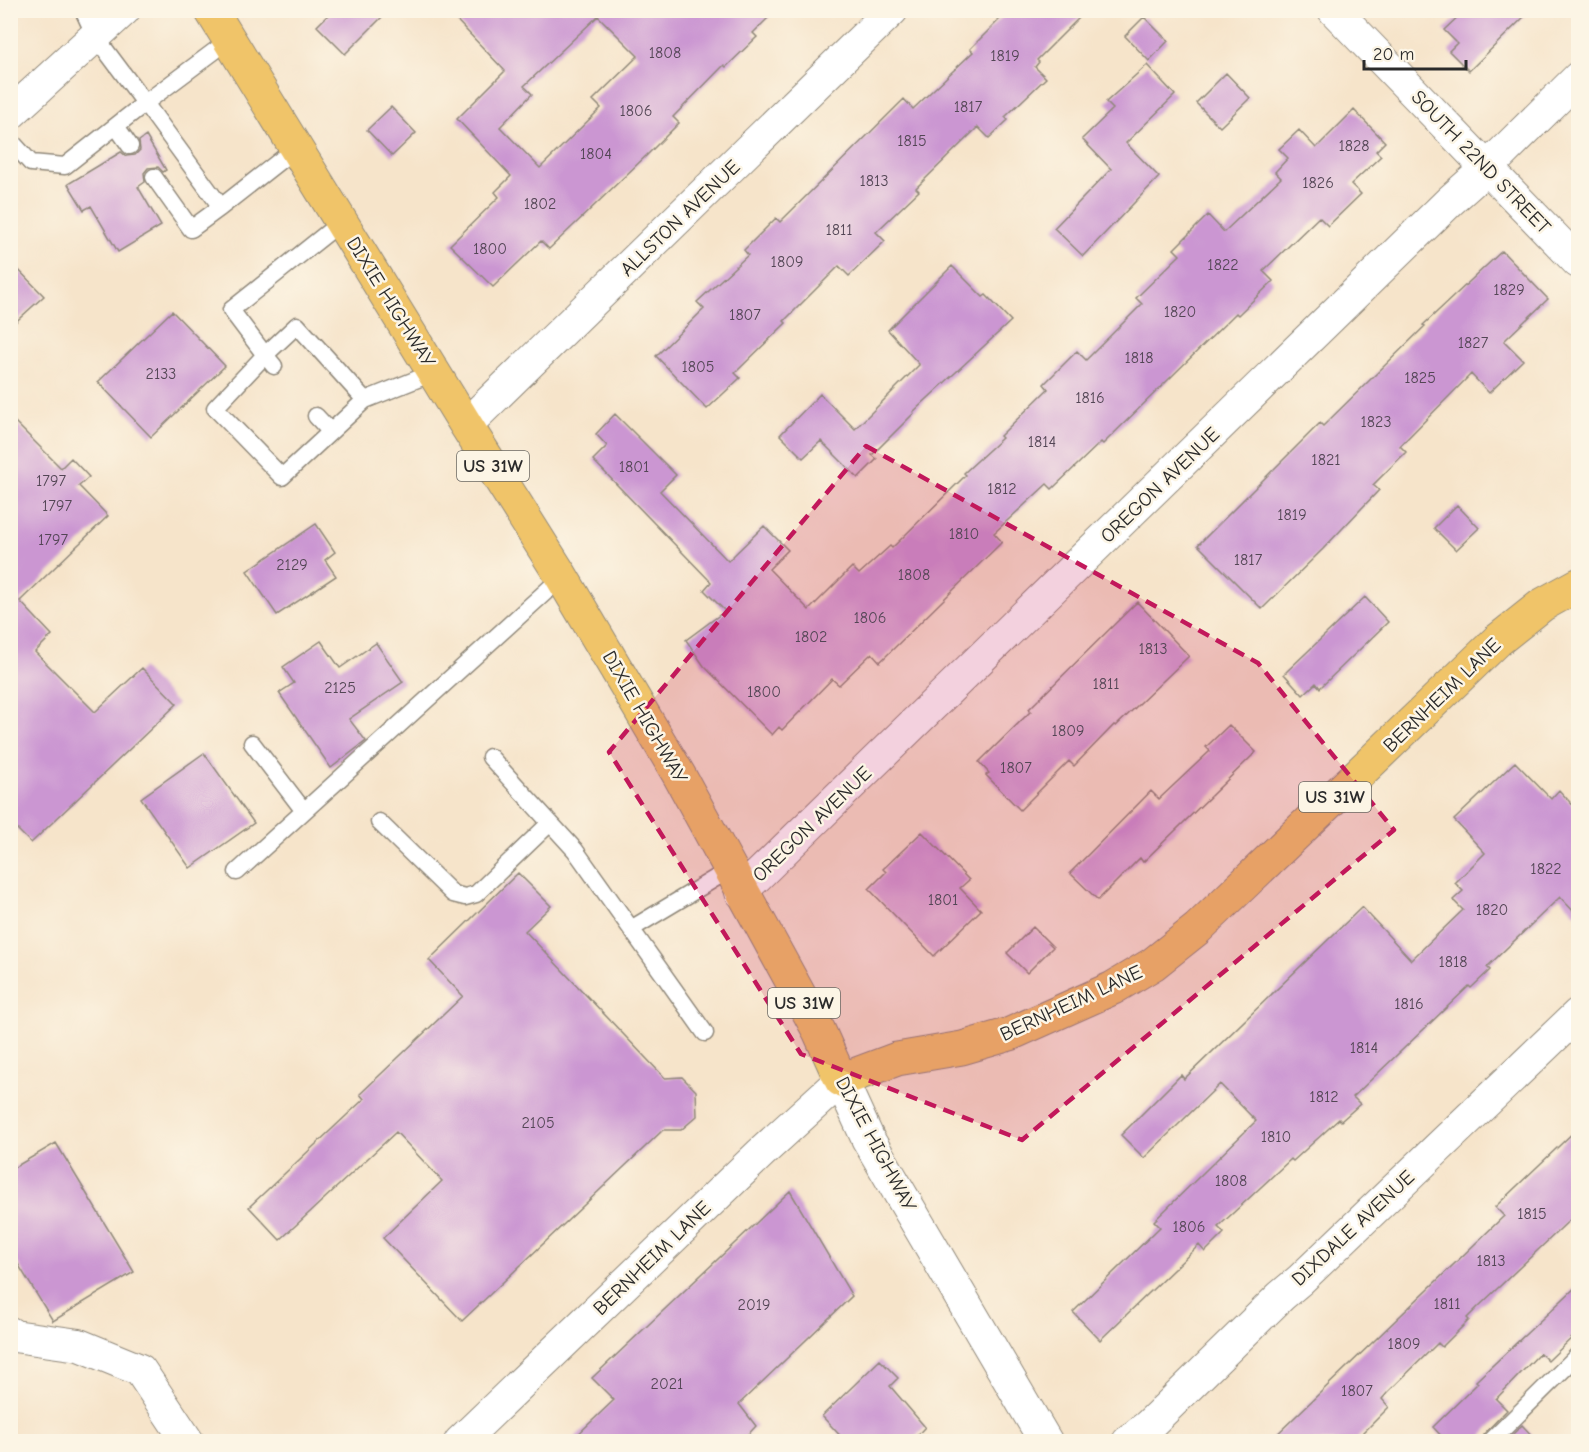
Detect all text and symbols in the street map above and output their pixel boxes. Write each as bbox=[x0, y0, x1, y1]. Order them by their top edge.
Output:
scale bar bbox=[1364, 33, 1466, 71]
house number: 1808 bbox=[649, 44, 681, 62]
text: 20 m bbox=[1373, 44, 1414, 65]
house number: 1819 bbox=[990, 47, 1020, 65]
street label: SOUTH 22ND STREET bbox=[1407, 85, 1556, 239]
house number: 1817 bbox=[954, 98, 983, 116]
house number: 1806 bbox=[620, 102, 653, 120]
house number: 1815 bbox=[897, 132, 927, 150]
house number: 1828 bbox=[1338, 137, 1370, 155]
house number: 1804 bbox=[580, 145, 612, 163]
street label: ALLSTON AVENUE bbox=[615, 155, 745, 281]
house number: 1813 bbox=[859, 172, 889, 190]
house number: 1826 bbox=[1302, 174, 1334, 192]
house number: 1802 bbox=[524, 195, 556, 213]
house number: 1811 bbox=[825, 221, 853, 239]
street label: DIXIE HIGHWAY bbox=[342, 233, 440, 371]
house number: 1800 bbox=[473, 240, 507, 258]
house number: 1809 bbox=[771, 253, 803, 271]
house number: 1822 bbox=[1207, 256, 1239, 274]
house number: 1829 bbox=[1493, 281, 1525, 299]
house number: 1820 bbox=[1164, 303, 1196, 321]
house number: 1807 bbox=[729, 306, 761, 324]
house number: 1827 bbox=[1458, 334, 1489, 352]
house number: 1818 bbox=[1124, 349, 1154, 367]
house number: 1805 bbox=[682, 358, 715, 376]
house number: 2133 bbox=[146, 365, 176, 383]
house number: 1825 bbox=[1404, 369, 1436, 387]
house number: 1816 bbox=[1075, 389, 1105, 407]
house number: 1823 bbox=[1360, 413, 1392, 431]
street label: OREGON AVENUE bbox=[1096, 422, 1224, 548]
house number: 1814 bbox=[1028, 433, 1056, 451]
road number: US 31W bbox=[457, 451, 529, 481]
house number: 1821 bbox=[1311, 451, 1341, 469]
house number: 1801 bbox=[619, 458, 649, 476]
house number: 1797 bbox=[36, 472, 66, 490]
house number: 1812 bbox=[987, 480, 1017, 498]
house number: 1797 bbox=[42, 497, 72, 515]
house number: 1819 bbox=[1277, 506, 1307, 524]
house number: 1810 bbox=[949, 525, 979, 543]
house number: 1797 bbox=[38, 531, 68, 549]
house number: 1817 bbox=[1234, 551, 1263, 569]
house number: 2129 bbox=[276, 556, 308, 574]
house number: 1808 bbox=[898, 566, 930, 584]
house number: 1806 bbox=[854, 609, 887, 627]
house number: 1802 bbox=[795, 628, 827, 646]
street label: BERNHEIM LANE bbox=[1379, 633, 1505, 757]
house number: 1813 bbox=[1138, 640, 1168, 658]
street label: DIXIE HIGHWAY bbox=[598, 647, 692, 787]
house number: 1811 bbox=[1092, 675, 1120, 693]
house number: 2125 bbox=[324, 679, 356, 697]
house number: 1800 bbox=[747, 683, 781, 701]
house number: 1809 bbox=[1052, 722, 1084, 740]
house number: 1807 bbox=[1000, 759, 1032, 777]
street label: OREGON AVENUE bbox=[748, 761, 876, 887]
road number: US 31W bbox=[1299, 782, 1371, 812]
house number: 1822 bbox=[1530, 860, 1562, 878]
house number: 1801 bbox=[928, 891, 958, 909]
house number: 1820 bbox=[1476, 901, 1508, 919]
house number: 1818 bbox=[1438, 953, 1468, 971]
street label: BERNHEIM LANE bbox=[996, 960, 1146, 1046]
road number: US 31W bbox=[768, 988, 840, 1018]
house number: 1816 bbox=[1394, 995, 1424, 1013]
house number: 1814 bbox=[1350, 1039, 1378, 1057]
street label: DIXIE HIGHWAY bbox=[831, 1073, 921, 1215]
house number: 1812 bbox=[1309, 1088, 1339, 1106]
house number: 2105 bbox=[521, 1114, 555, 1132]
house number: 1810 bbox=[1261, 1128, 1291, 1146]
street label: DIXDALE AVENUE bbox=[1287, 1165, 1419, 1291]
house number: 1808 bbox=[1215, 1172, 1247, 1190]
street label: BERNHEIM LANE bbox=[589, 1196, 715, 1320]
house number: 1815 bbox=[1517, 1205, 1547, 1223]
house number: 1806 bbox=[1173, 1218, 1206, 1236]
house number: 1813 bbox=[1476, 1252, 1506, 1270]
house number: 1811 bbox=[1433, 1295, 1461, 1313]
house number: 2019 bbox=[738, 1296, 770, 1314]
house number: 1809 bbox=[1388, 1335, 1420, 1353]
house number: 2021 bbox=[651, 1375, 683, 1393]
house number: 1807 bbox=[1341, 1382, 1373, 1400]

